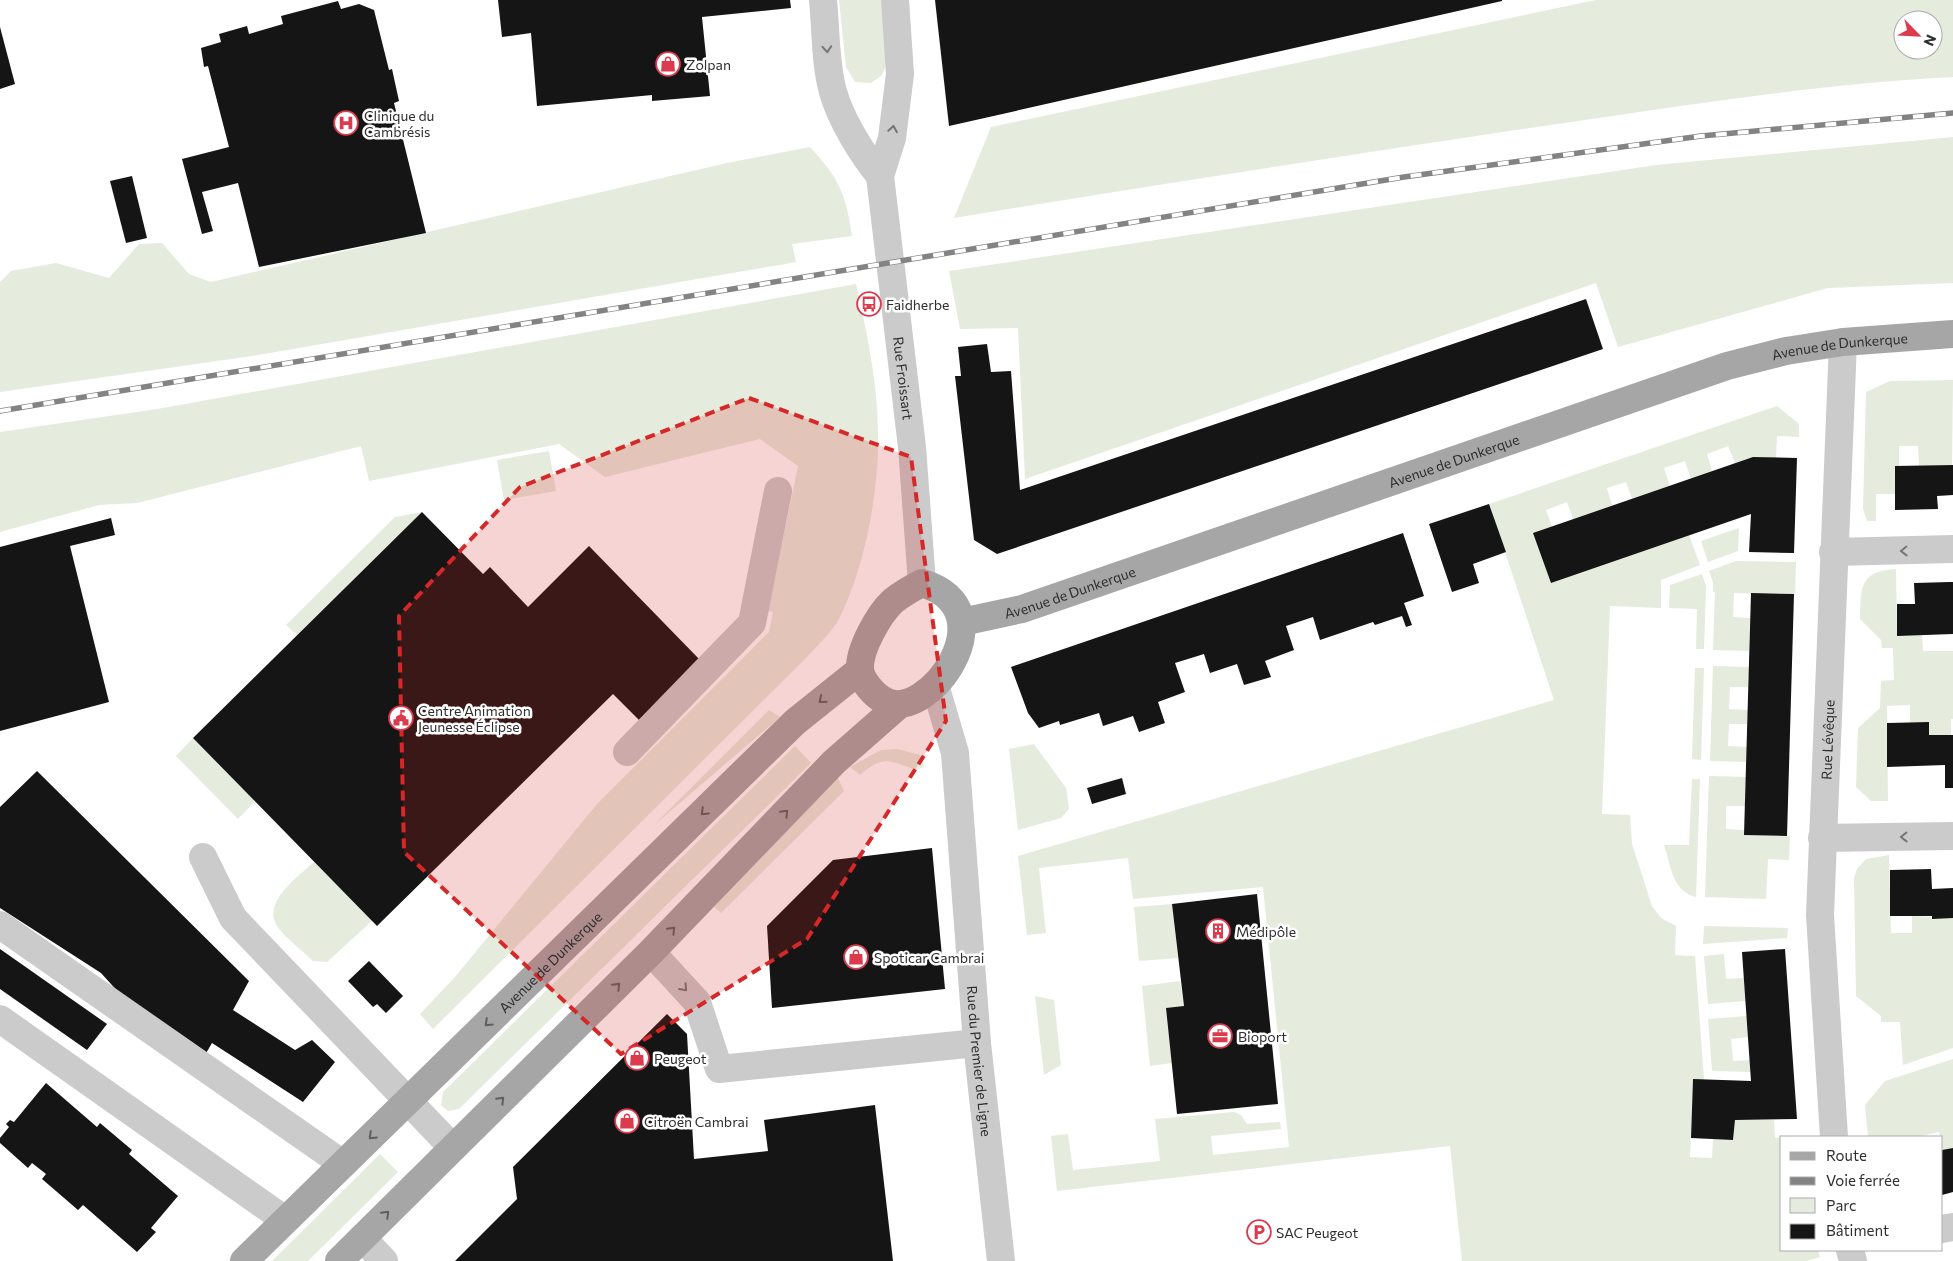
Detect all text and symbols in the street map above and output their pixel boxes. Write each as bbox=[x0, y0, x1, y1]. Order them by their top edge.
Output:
north arrow bbox=[1893, 10, 1943, 60]
text: N bbox=[1920, 32, 1940, 49]
one-way arrow bbox=[821, 45, 832, 53]
shop icon: Zolpan bbox=[655, 51, 681, 77]
place label: Zolpan bbox=[686, 56, 731, 73]
place label: Clinique du Cambrésis bbox=[364, 107, 434, 140]
hospital icon: Clinique du Cambrésis bbox=[333, 110, 359, 136]
one-way arrow bbox=[888, 125, 898, 134]
bus stop icon: Faidherbe bbox=[856, 291, 882, 317]
place label: Faidherbe bbox=[886, 296, 949, 313]
street label: Avenue de Dunkerque bbox=[1770, 329, 1908, 363]
street label: Rue Froissart bbox=[891, 335, 917, 421]
street label: Avenue de Dunkerque bbox=[1386, 430, 1521, 491]
one-way arrow bbox=[1900, 545, 1908, 556]
street label: Avenue de Dunkerque bbox=[1003, 562, 1137, 621]
one-way arrow bbox=[819, 695, 828, 703]
street label: Rue Lévêque bbox=[1817, 699, 1837, 780]
place label: Centre Animation Jeunesse Éclipse bbox=[418, 702, 531, 735]
public building icon: Centre Animation Jeunesse Éclipse bbox=[388, 705, 414, 731]
one-way arrow bbox=[701, 806, 710, 815]
one-way arrow bbox=[779, 810, 788, 819]
one-way arrow bbox=[1900, 832, 1908, 842]
street label: Avenue de Dunkerque bbox=[495, 908, 605, 1016]
building icon: Médipôle bbox=[1205, 918, 1231, 944]
place label: Médipôle bbox=[1236, 923, 1296, 940]
one-way arrow bbox=[666, 927, 675, 936]
shop icon: Spoticar Cambrai bbox=[843, 944, 869, 970]
place label: Spoticar Cambrai bbox=[874, 949, 984, 966]
one-way arrow bbox=[611, 982, 620, 991]
one-way arrow bbox=[678, 982, 687, 991]
street label: Rue du Premier de Ligne bbox=[964, 985, 996, 1137]
one-way arrow bbox=[485, 1017, 494, 1026]
office icon: Bioport bbox=[1207, 1023, 1233, 1049]
place label: Bioport bbox=[1238, 1028, 1287, 1045]
shop icon: Peugeot bbox=[624, 1045, 650, 1071]
place label: Peugeot bbox=[654, 1050, 707, 1067]
one-way arrow bbox=[496, 1097, 505, 1106]
shop icon: Citroën Cambrai bbox=[614, 1108, 640, 1134]
place label: Citroën Cambrai bbox=[644, 1113, 749, 1130]
one-way arrow bbox=[368, 1130, 377, 1139]
legend bbox=[1780, 1136, 1943, 1251]
text: Route bbox=[1826, 1146, 1867, 1164]
text: Voie ferrée bbox=[1826, 1171, 1900, 1189]
text: Parc bbox=[1826, 1196, 1856, 1214]
one-way arrow bbox=[380, 1211, 389, 1220]
parking icon: SAC Peugeot bbox=[1246, 1219, 1272, 1245]
text: Bâtiment bbox=[1826, 1221, 1889, 1239]
place label: SAC Peugeot bbox=[1276, 1224, 1359, 1241]

